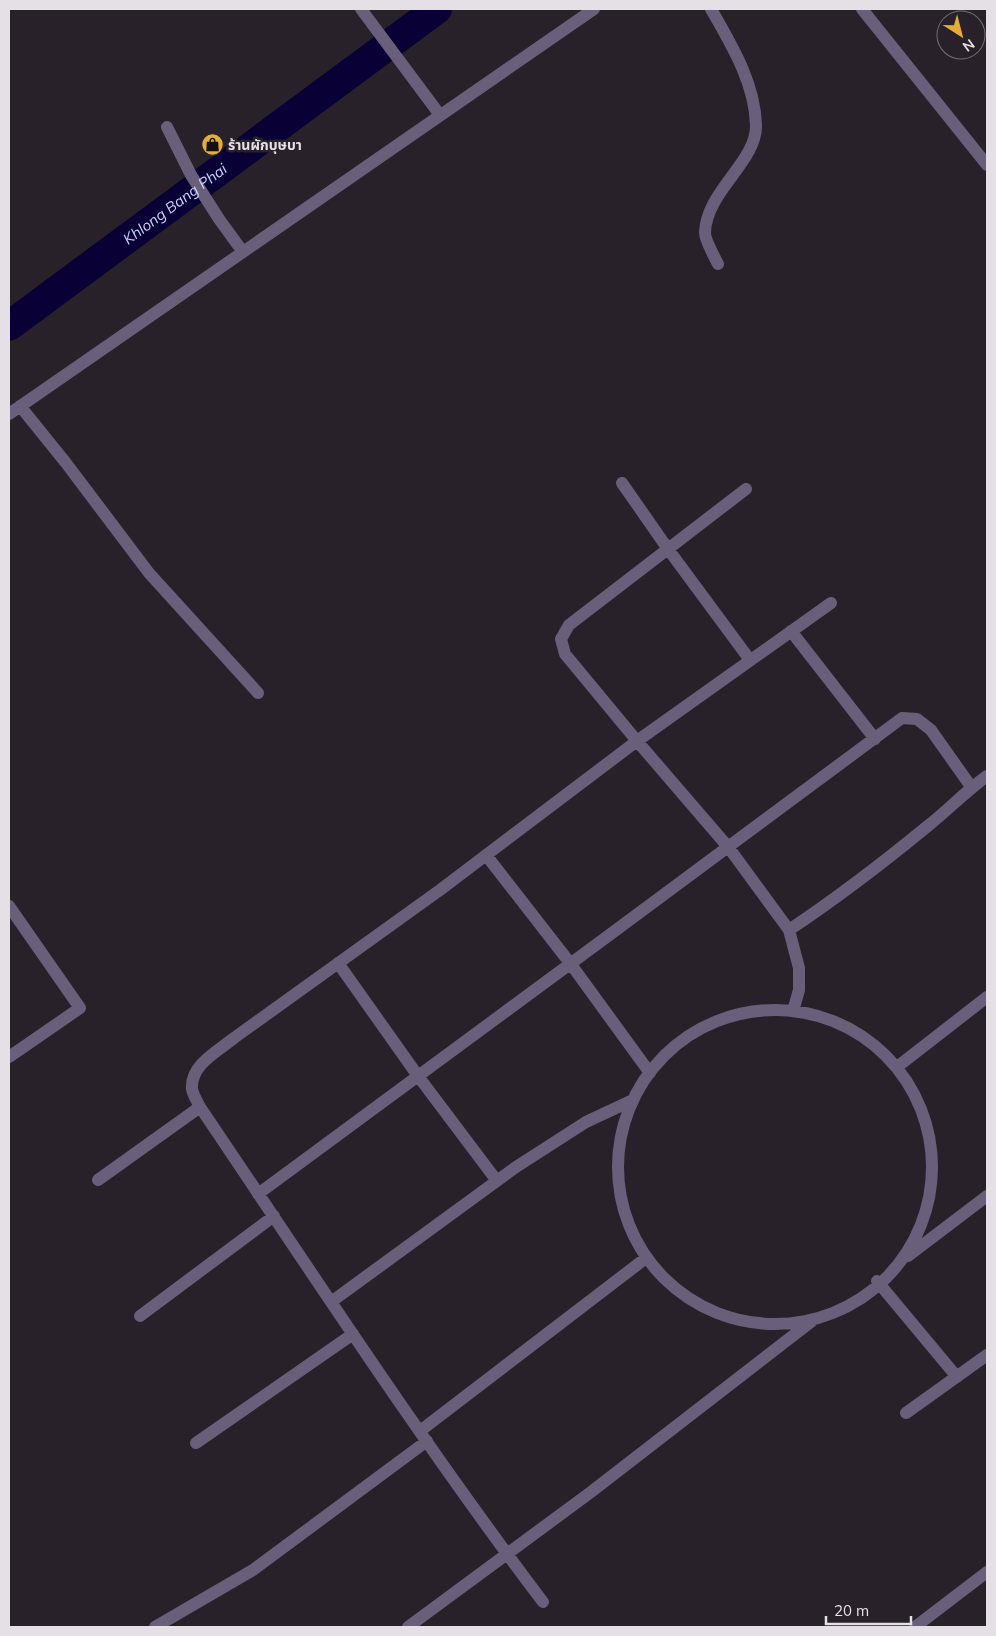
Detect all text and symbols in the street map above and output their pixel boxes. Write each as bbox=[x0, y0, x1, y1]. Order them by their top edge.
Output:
north arrow bbox=[936, 10, 986, 60]
text: N bbox=[959, 35, 978, 56]
shop icon: ร้านผักบุษบา bbox=[200, 133, 224, 157]
place label: ร้านผักบุษบา bbox=[228, 136, 302, 154]
water label: Khlong Bang Phai bbox=[119, 158, 231, 248]
scale bar bbox=[826, 1594, 911, 1626]
text: 20 m bbox=[834, 1601, 869, 1620]

